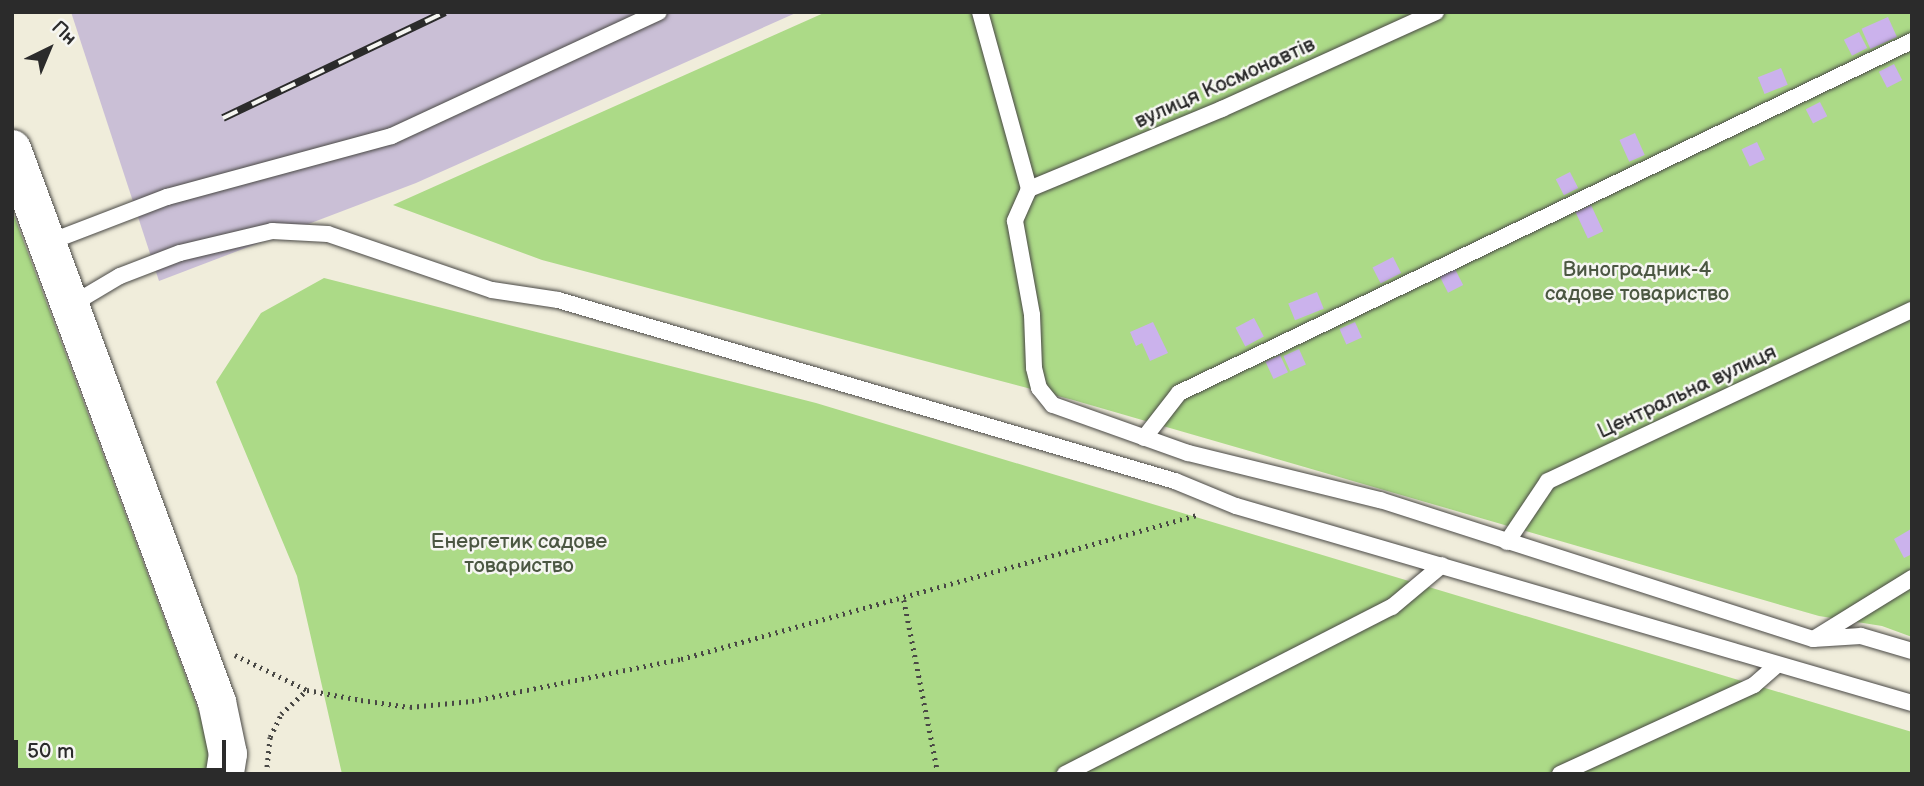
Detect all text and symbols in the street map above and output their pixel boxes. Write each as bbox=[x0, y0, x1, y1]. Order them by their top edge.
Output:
north arrow bbox=[14, 14, 84, 84]
text: Пн bbox=[47, 16, 81, 50]
street label: вулиця Космонавтів bbox=[1131, 32, 1319, 134]
park label: Виноградник-4 садове товариство bbox=[1545, 257, 1729, 307]
street label: Центральна вулиця bbox=[1594, 340, 1780, 444]
park label: Енергетик садове товариство bbox=[431, 529, 607, 579]
scale bar bbox=[18, 726, 229, 770]
text: 50 m bbox=[27, 739, 74, 764]

